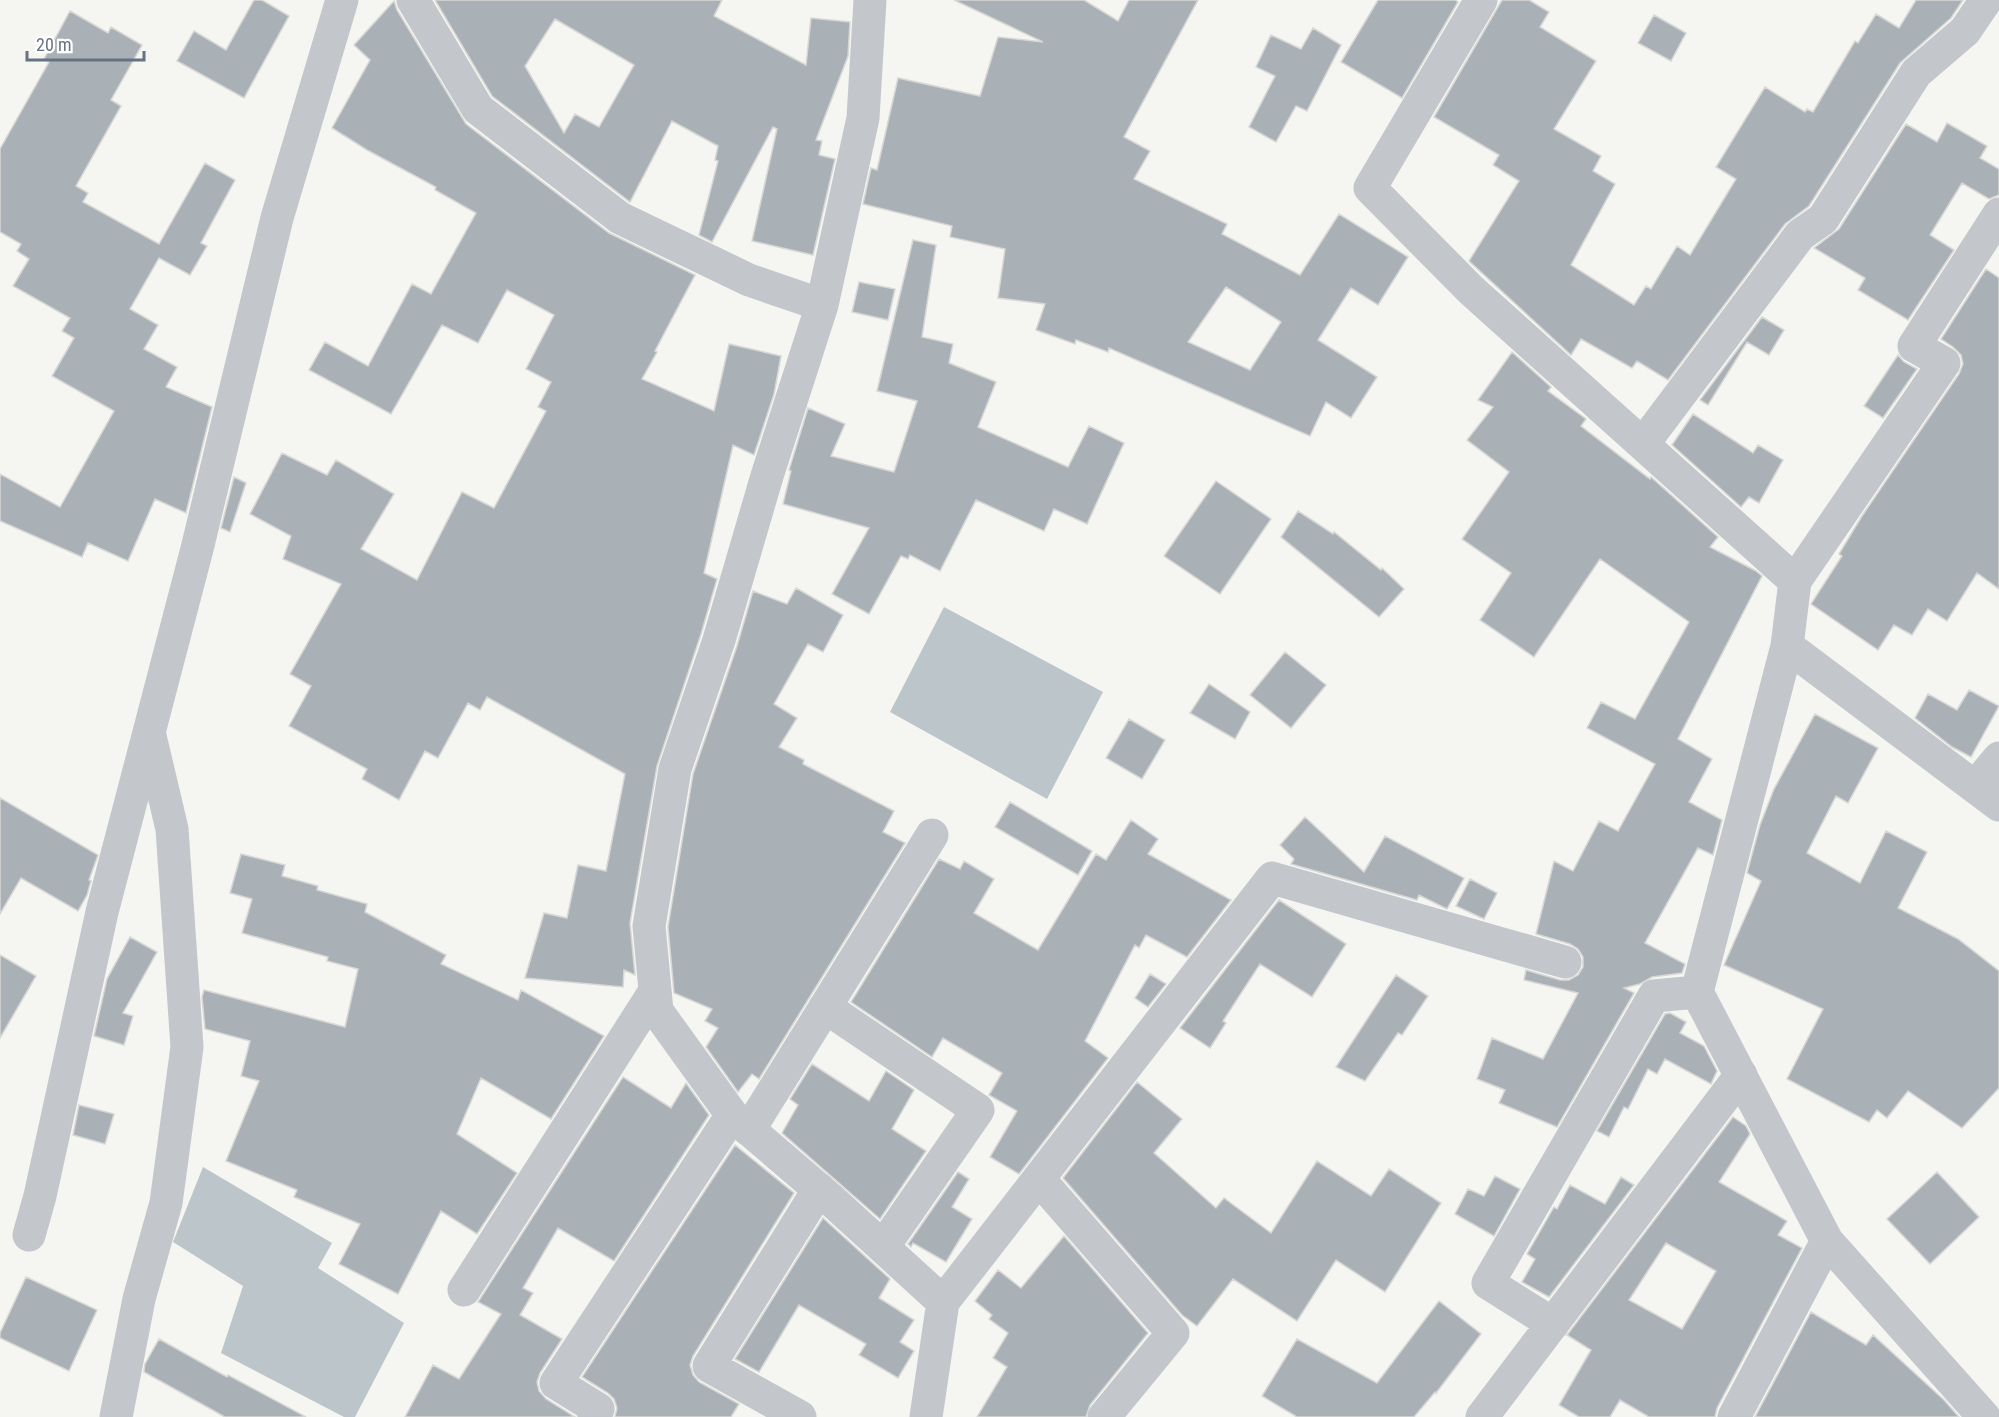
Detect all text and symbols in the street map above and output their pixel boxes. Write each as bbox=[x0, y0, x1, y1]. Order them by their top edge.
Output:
scale bar bbox=[27, 24, 144, 62]
text: 20 m bbox=[36, 34, 71, 55]

